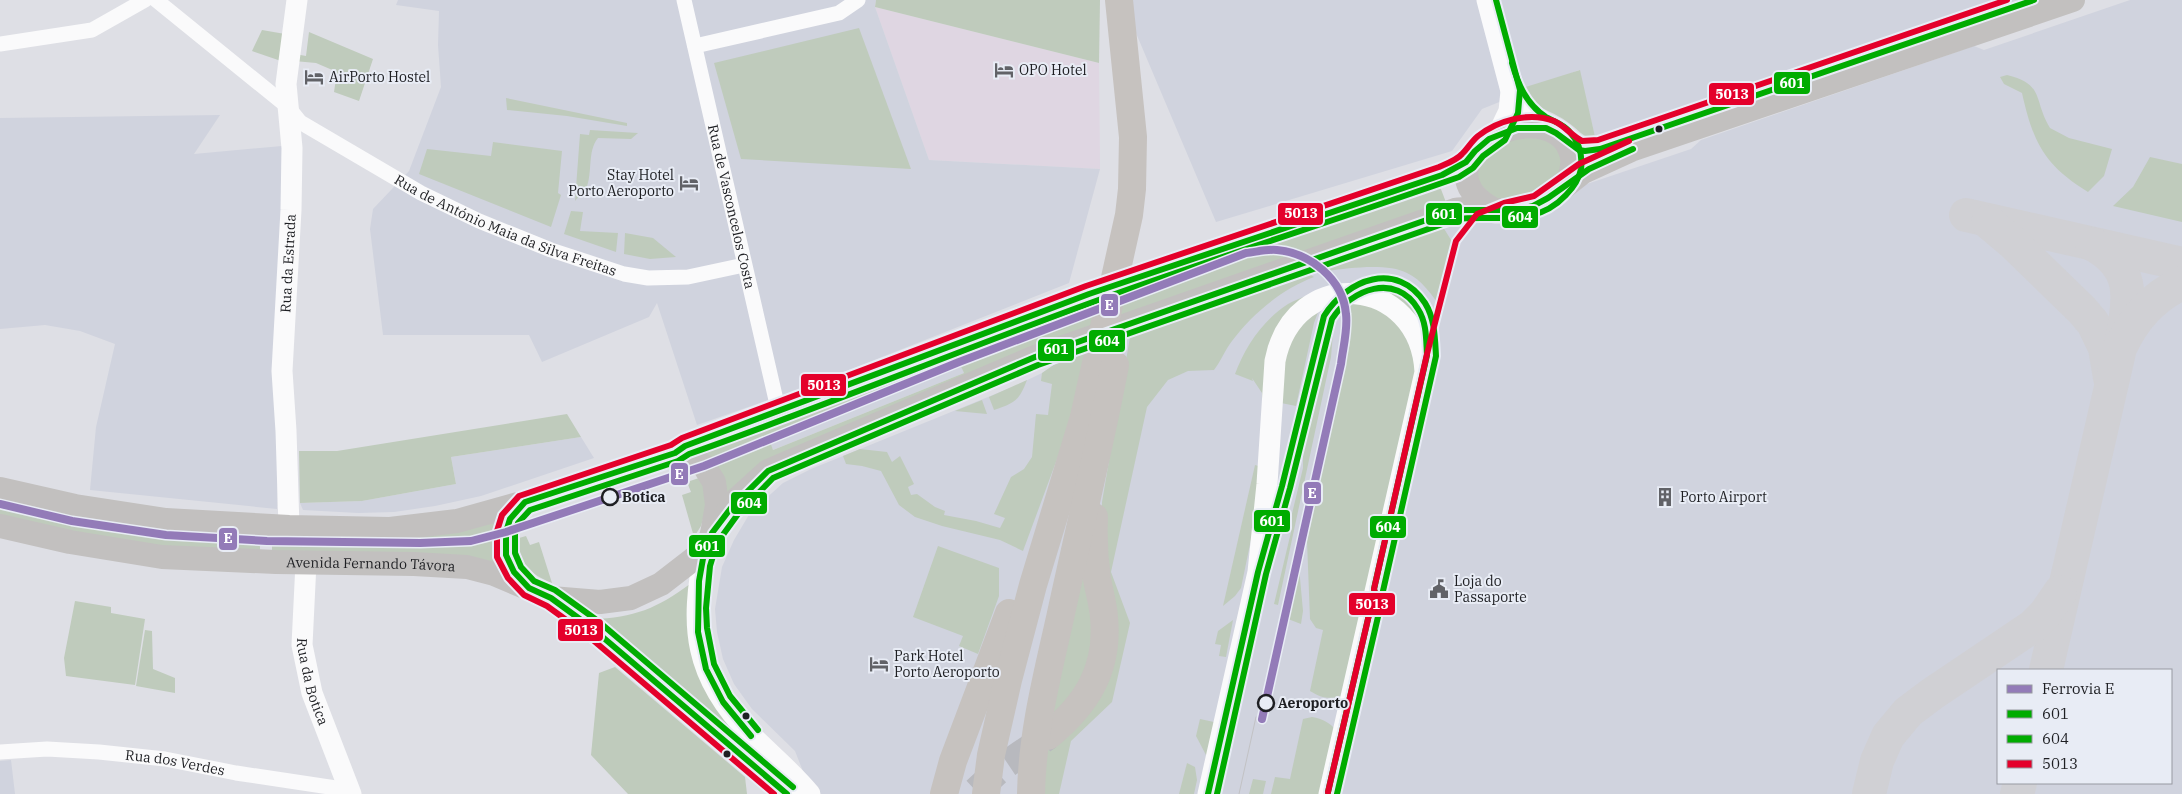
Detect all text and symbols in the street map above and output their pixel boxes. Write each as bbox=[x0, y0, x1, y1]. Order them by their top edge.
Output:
hotel icon: OPO Hotel bbox=[993, 59, 1015, 81]
place label: OPO Hotel bbox=[1019, 61, 1087, 79]
hotel icon: AirPorto Hostel bbox=[303, 66, 325, 88]
place label: AirPorto Hostel bbox=[329, 68, 430, 86]
line badge: 601 bbox=[1773, 71, 1811, 95]
text: 601 bbox=[1779, 74, 1805, 92]
line badge: 5013 bbox=[1708, 82, 1755, 106]
text: 5013 bbox=[1715, 85, 1749, 103]
street label: Rua de Vasconcelos Costa bbox=[704, 123, 759, 291]
unlabelled marker bbox=[1654, 124, 1664, 134]
place label: Stay Hotel Porto Aeroporto bbox=[568, 166, 674, 200]
street label: Rua de António Maia da Silva Freitas bbox=[391, 170, 619, 280]
hotel icon: Stay Hotel Porto Aeroporto bbox=[678, 172, 700, 194]
line badge: 5013 bbox=[1277, 202, 1324, 226]
line badge: 601 bbox=[1425, 202, 1463, 226]
text: 5013 bbox=[1284, 204, 1318, 222]
text: 601 bbox=[1431, 205, 1457, 223]
line badge: 604 bbox=[1501, 205, 1539, 229]
text: 604 bbox=[1507, 208, 1533, 226]
street label: Rua da Estrada bbox=[276, 213, 300, 313]
line badge: E bbox=[1100, 293, 1119, 317]
text: E bbox=[1104, 296, 1114, 314]
line badge: 604 bbox=[1088, 329, 1126, 353]
text: 604 bbox=[1094, 332, 1120, 350]
line badge: 601 bbox=[1037, 338, 1075, 362]
text: 601 bbox=[1043, 340, 1069, 358]
line badge: 5013 bbox=[800, 373, 847, 397]
text: 5013 bbox=[807, 376, 841, 394]
line badge: E bbox=[670, 462, 689, 486]
text: E bbox=[674, 465, 684, 483]
line badge: E bbox=[1303, 481, 1322, 505]
text: E bbox=[1307, 484, 1317, 502]
building icon: Porto Airport bbox=[1654, 486, 1676, 508]
marker: Botica bbox=[601, 488, 619, 506]
place label: Botica bbox=[622, 488, 666, 506]
place label: Porto Airport bbox=[1680, 488, 1767, 506]
line badge: 604 bbox=[730, 491, 768, 515]
text: 604 bbox=[736, 494, 762, 512]
line badge: 601 bbox=[1253, 509, 1291, 533]
text: 601 bbox=[1259, 512, 1285, 530]
line badge: 604 bbox=[1369, 515, 1407, 539]
text: 604 bbox=[1375, 518, 1401, 536]
line badge: E bbox=[218, 527, 238, 551]
text: E bbox=[223, 529, 233, 547]
line badge: 601 bbox=[688, 534, 726, 558]
text: 601 bbox=[694, 537, 720, 555]
street label: Avenida Fernando Távora bbox=[286, 553, 456, 575]
place label: Loja do Passaporte bbox=[1454, 572, 1527, 606]
public building icon: Loja do Passaporte bbox=[1428, 578, 1450, 600]
line badge: 5013 bbox=[1348, 592, 1396, 616]
text: 5013 bbox=[1355, 595, 1389, 613]
line badge: 5013 bbox=[557, 618, 604, 642]
text: 5013 bbox=[564, 621, 598, 639]
street label: Rua da Botica bbox=[293, 638, 333, 728]
place label: Park Hotel Porto Aeroporto bbox=[894, 647, 1000, 681]
hotel icon: Park Hotel Porto Aeroporto bbox=[868, 653, 890, 675]
legend bbox=[1997, 669, 2172, 784]
text: Ferrovia E bbox=[2042, 679, 2114, 698]
marker: Aeroporto bbox=[1257, 694, 1275, 712]
place label: Aeroporto bbox=[1278, 694, 1348, 712]
text: 601 bbox=[2042, 704, 2069, 723]
unlabelled marker bbox=[741, 711, 751, 721]
text: 604 bbox=[2042, 729, 2069, 748]
street label: Rua dos Verdes bbox=[124, 746, 226, 780]
unlabelled marker bbox=[722, 749, 732, 759]
text: 5013 bbox=[2042, 754, 2078, 773]

